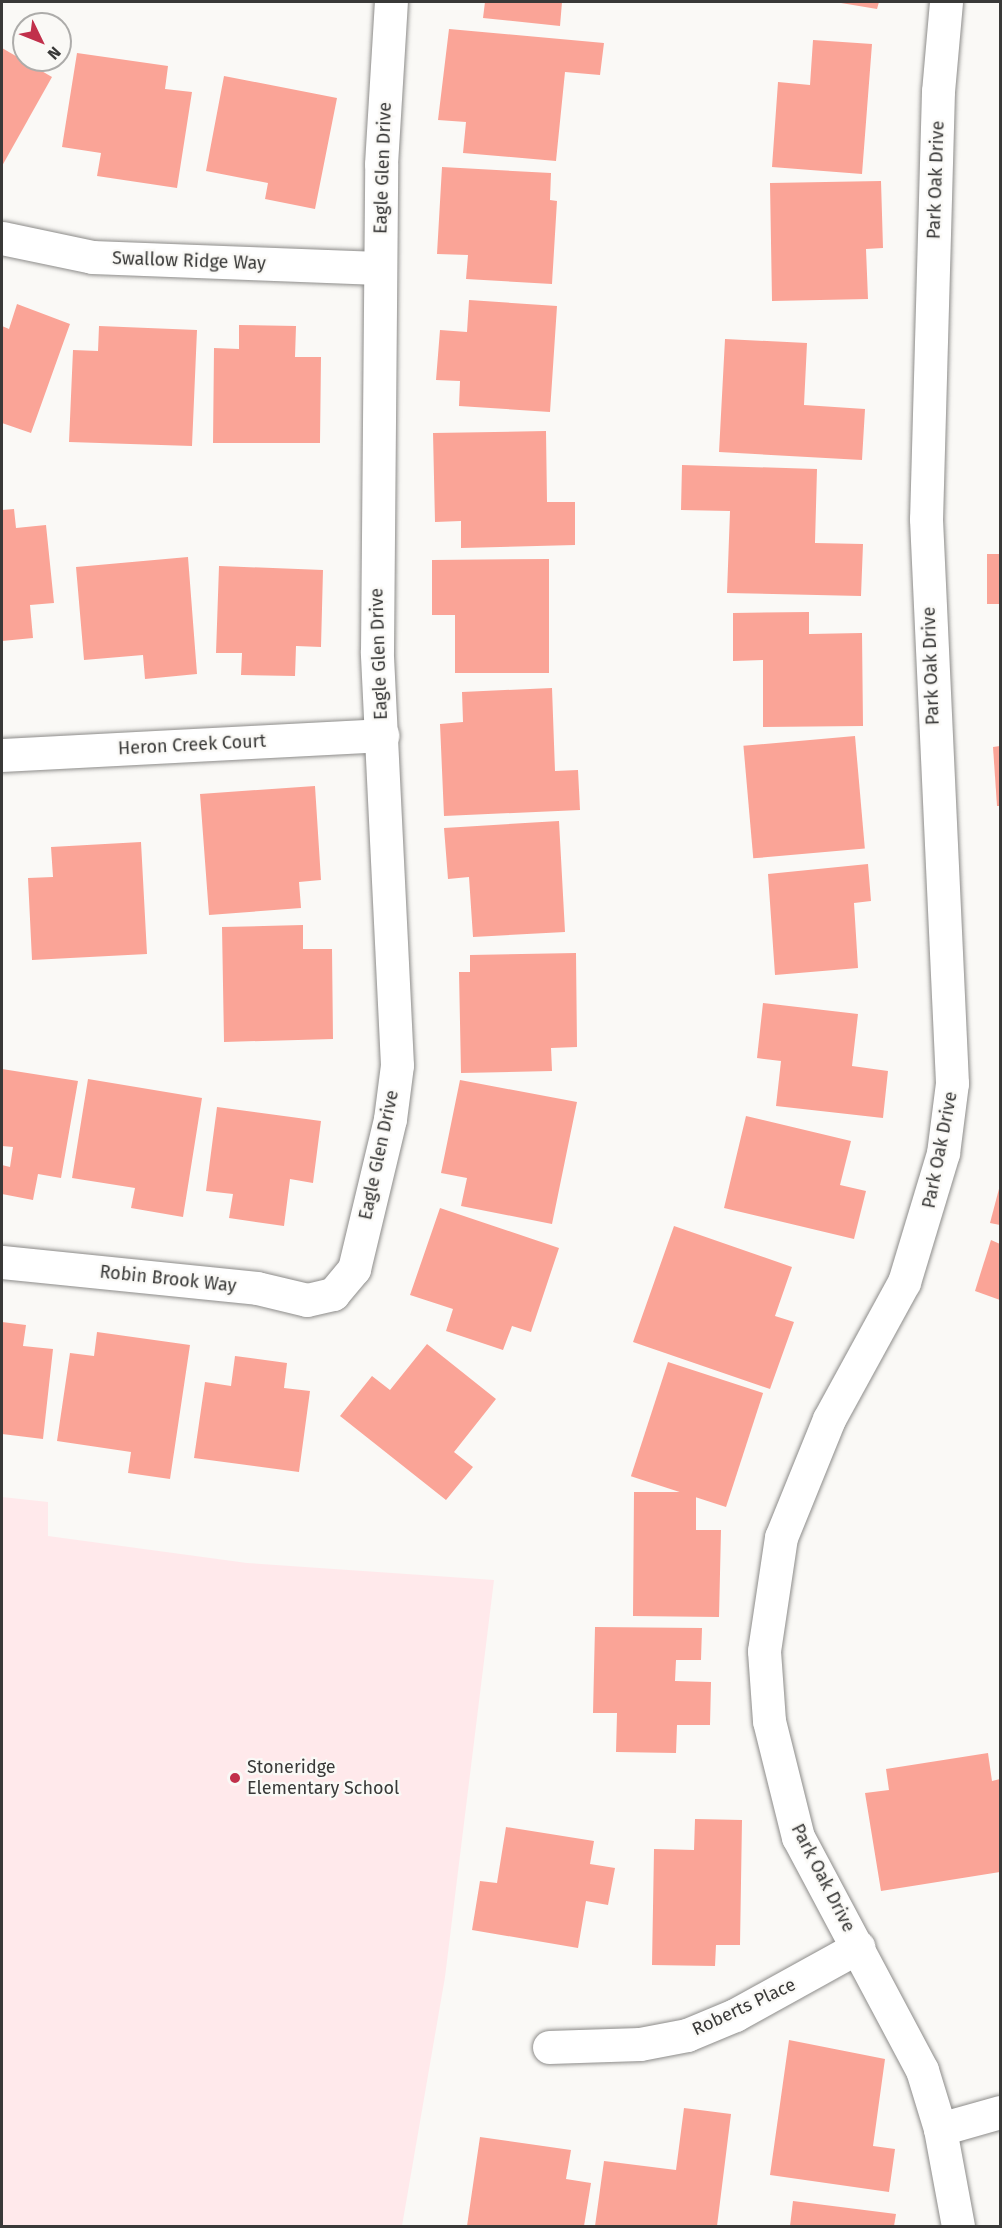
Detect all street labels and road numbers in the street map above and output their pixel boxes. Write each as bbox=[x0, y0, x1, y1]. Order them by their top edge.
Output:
street label: Eagle Glen Drive bbox=[370, 102, 396, 234]
street label: Park Oak Drive bbox=[923, 120, 949, 240]
street label: Swallow Ridge Way bbox=[112, 248, 266, 274]
street label: Eagle Glen Drive bbox=[366, 588, 392, 720]
street label: Park Oak Drive bbox=[918, 606, 944, 726]
street label: Heron Creek Court bbox=[117, 730, 267, 760]
street label: Eagle Glen Drive bbox=[355, 1088, 403, 1222]
street label: Park Oak Drive bbox=[918, 1090, 962, 1210]
street label: Robin Brook Way bbox=[99, 1261, 237, 1297]
street label: Park Oak Drive bbox=[786, 1820, 860, 1936]
street label: Roberts Place bbox=[689, 1974, 799, 2040]

